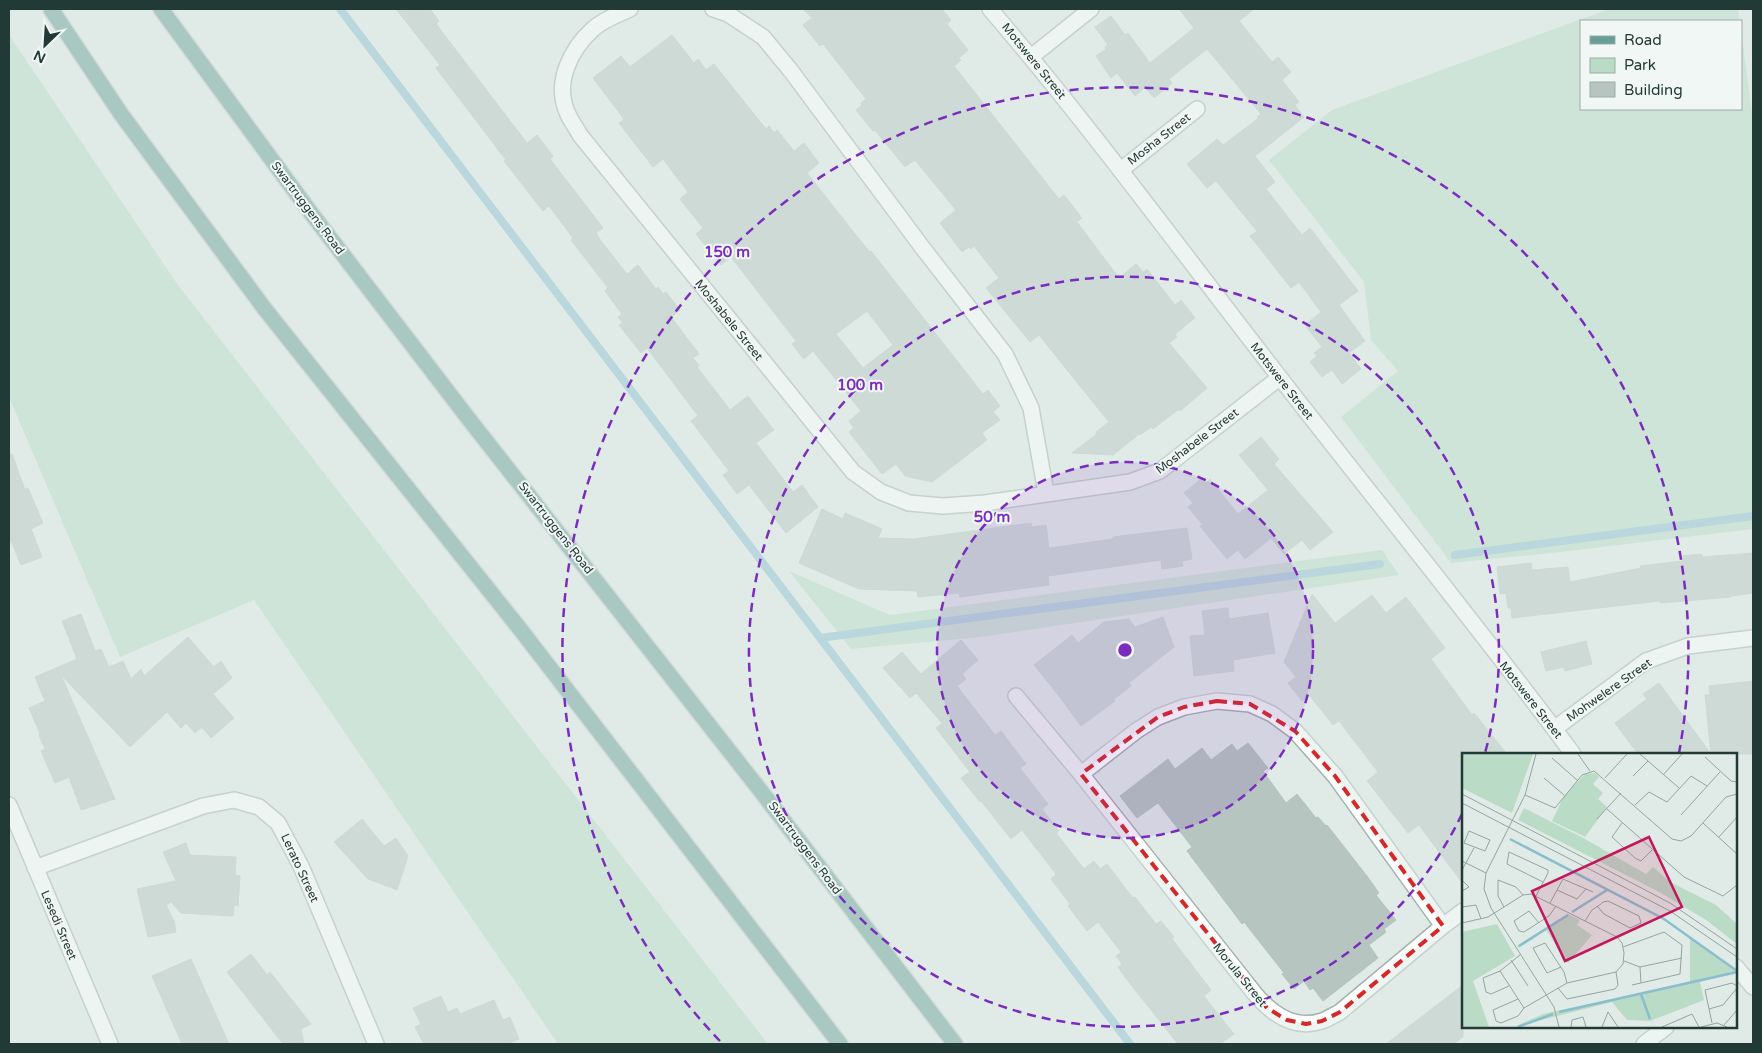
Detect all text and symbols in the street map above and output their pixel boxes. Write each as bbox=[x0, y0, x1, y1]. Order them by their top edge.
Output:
north arrow bbox=[20, 20, 70, 70]
street label: Motswere Street bbox=[999, 20, 1069, 102]
legend bbox=[1580, 20, 1742, 110]
text: Road bbox=[1624, 31, 1662, 49]
text: N bbox=[31, 46, 48, 66]
text: Park bbox=[1624, 56, 1656, 74]
text: Building bbox=[1624, 81, 1683, 99]
street label: Mosha Street bbox=[1125, 110, 1194, 168]
street label: Swartruggens Road bbox=[269, 159, 347, 257]
text: 150 m bbox=[704, 243, 750, 261]
street label: Moshabele Street bbox=[692, 277, 766, 364]
street label: Motswere Street bbox=[1248, 340, 1317, 423]
text: 100 m bbox=[837, 376, 883, 394]
street label: Moshabele Street bbox=[1153, 405, 1242, 477]
street label: Swartruggens Road bbox=[516, 479, 596, 577]
text: 50 m bbox=[974, 508, 1010, 526]
centre of rings bbox=[1116, 641, 1134, 659]
street label: Mohwelere Street bbox=[1564, 655, 1655, 725]
street label: Motswere Street bbox=[1497, 659, 1566, 742]
inset map bbox=[1462, 753, 1737, 1028]
street label: Swartruggens Road bbox=[766, 799, 844, 897]
street label: Lerato Street bbox=[278, 831, 322, 905]
street label: Lesedi Street bbox=[38, 888, 80, 962]
street label: Morula Street bbox=[1210, 940, 1270, 1010]

